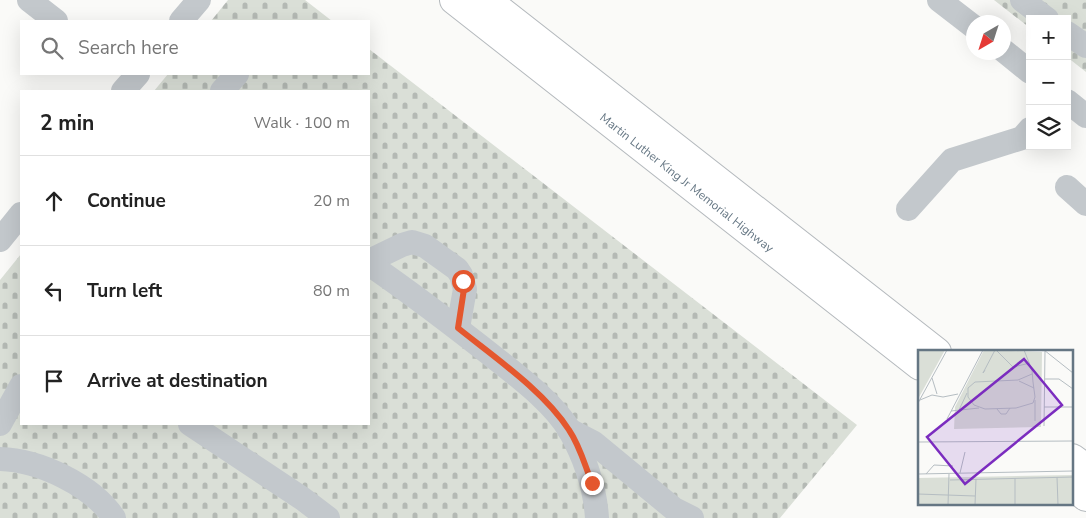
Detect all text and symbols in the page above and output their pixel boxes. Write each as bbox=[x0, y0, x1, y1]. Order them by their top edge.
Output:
north arrow bbox=[966, 15, 1011, 60]
map controls bbox=[1026, 15, 1071, 150]
button: + bbox=[1026, 15, 1071, 60]
search box bbox=[20, 20, 370, 75]
icon: search bbox=[38, 34, 66, 62]
text: Search here bbox=[78, 35, 179, 61]
button: − bbox=[1026, 60, 1071, 105]
button: layers bbox=[1026, 105, 1071, 150]
text: 2 min bbox=[40, 109, 94, 137]
street label: Martin Luther King Jr Memorial Highway bbox=[597, 110, 778, 257]
text: Walk · 100 m bbox=[254, 112, 350, 134]
icon: ahead bbox=[40, 187, 68, 215]
text: Continue bbox=[87, 188, 166, 214]
text: 20 m bbox=[313, 190, 350, 212]
route start bbox=[452, 270, 475, 293]
icon: left bbox=[40, 277, 68, 305]
text: Turn left bbox=[87, 278, 162, 304]
text: 80 m bbox=[313, 280, 350, 302]
inset map bbox=[918, 350, 1074, 506]
icon: arrive bbox=[40, 367, 68, 395]
text: Arrive at destination bbox=[87, 368, 268, 394]
route end bbox=[581, 472, 604, 495]

